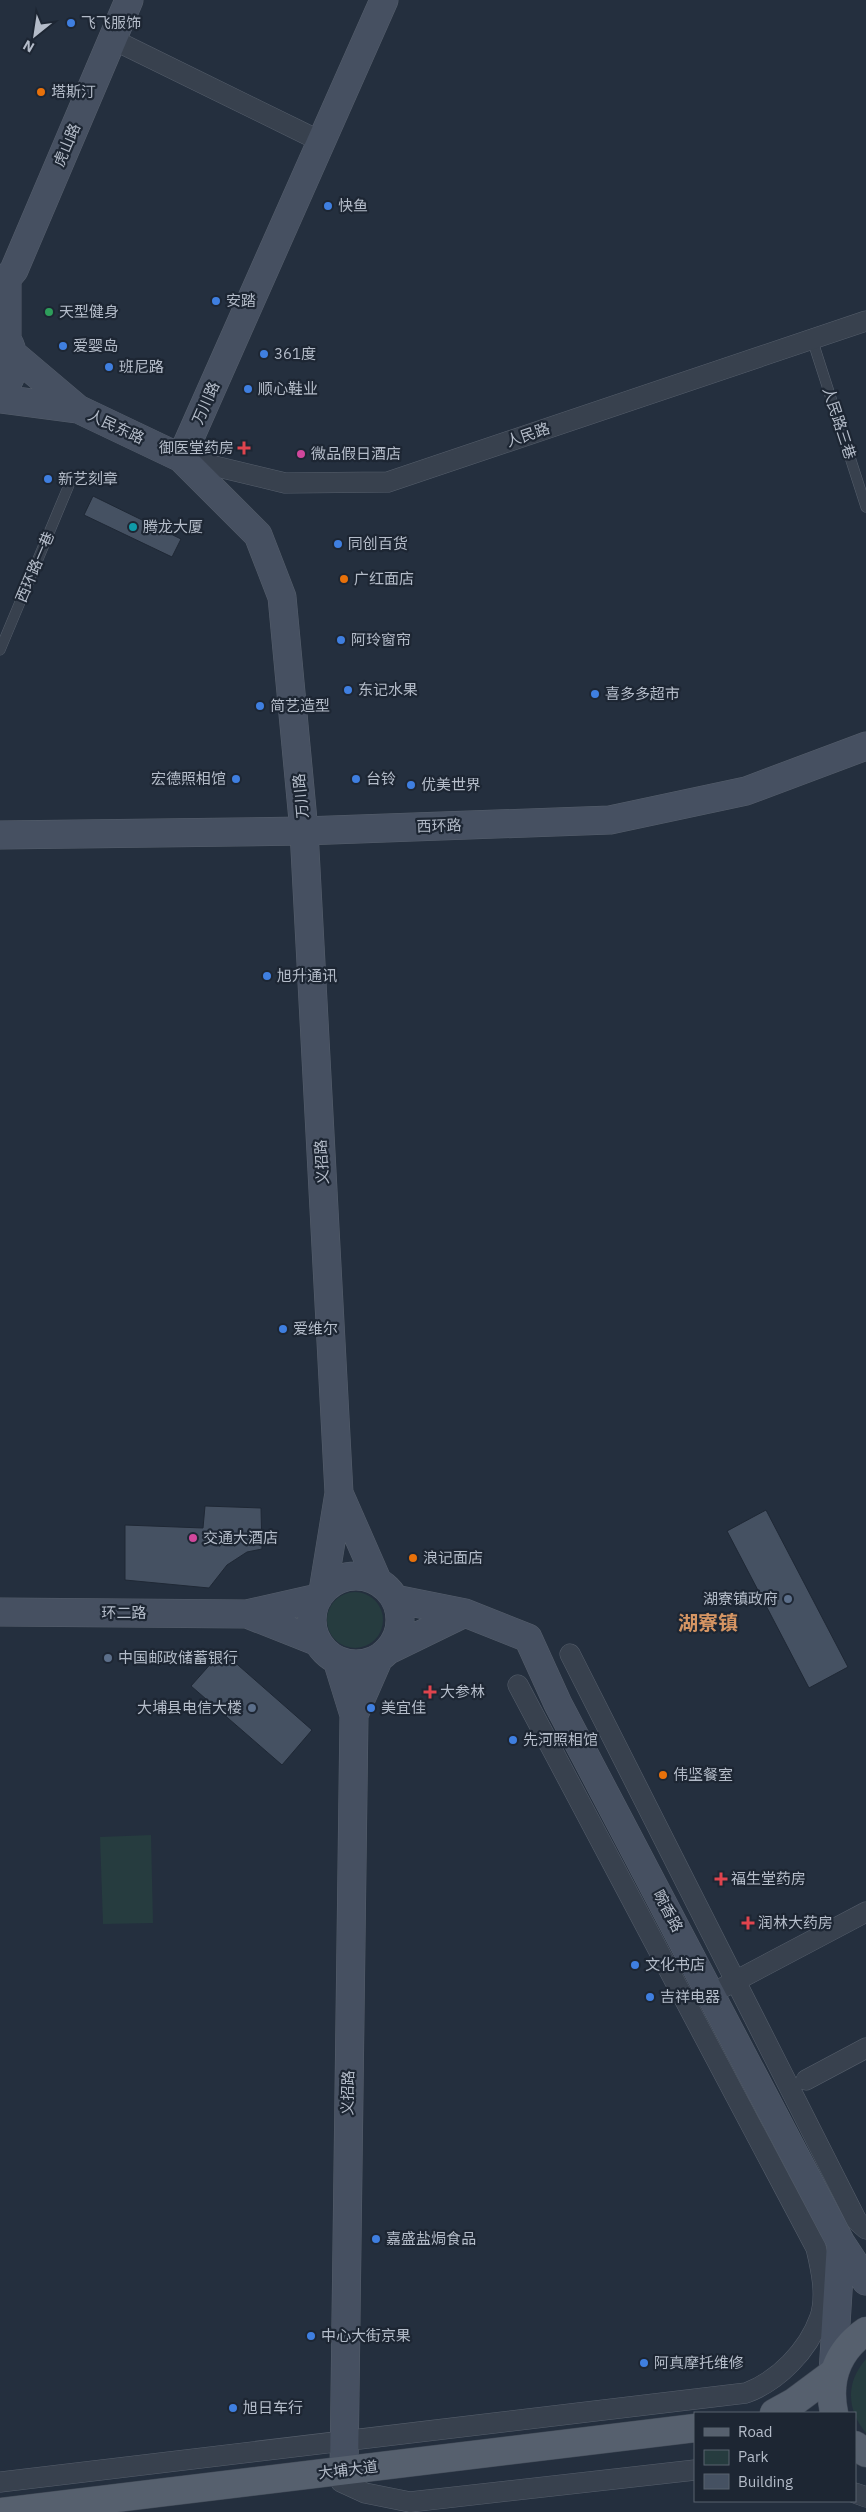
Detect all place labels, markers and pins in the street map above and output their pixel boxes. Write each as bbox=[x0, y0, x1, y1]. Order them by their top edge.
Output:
place label: 飞飞服饰 bbox=[81, 13, 141, 32]
marker: 飞飞服饰 bbox=[65, 17, 77, 29]
place label: 塔斯汀 bbox=[51, 82, 96, 101]
marker: 塔斯汀 bbox=[35, 86, 47, 98]
place label: 快鱼 bbox=[338, 196, 368, 215]
marker: 快鱼 bbox=[322, 200, 334, 212]
place label: 安踏 bbox=[226, 291, 256, 310]
marker: 安踏 bbox=[210, 295, 222, 307]
place label: 天型健身 bbox=[59, 302, 119, 321]
marker: 天型健身 bbox=[43, 306, 55, 318]
place label: 爱婴岛 bbox=[73, 336, 118, 355]
marker: 爱婴岛 bbox=[57, 340, 69, 352]
place label: 361度 bbox=[274, 344, 316, 363]
marker: 361度 bbox=[258, 348, 270, 360]
place label: 班尼路 bbox=[119, 357, 164, 376]
marker: 班尼路 bbox=[103, 361, 115, 373]
place label: 顺心鞋业 bbox=[258, 379, 318, 398]
marker: 顺心鞋业 bbox=[242, 383, 254, 395]
place label: 御医堂药房 bbox=[159, 438, 234, 457]
marker: 御医堂药房 bbox=[238, 442, 250, 454]
place label: 微品假日酒店 bbox=[311, 444, 401, 463]
marker: 微品假日酒店 bbox=[295, 448, 307, 460]
place label: 新艺刻章 bbox=[58, 469, 118, 488]
marker: 新艺刻章 bbox=[42, 473, 54, 485]
place label: 腾龙大厦 bbox=[143, 517, 203, 536]
marker: 腾龙大厦 bbox=[127, 521, 139, 533]
place label: 同创百货 bbox=[348, 534, 408, 553]
marker: 同创百货 bbox=[332, 538, 344, 550]
place label: 广红面店 bbox=[354, 569, 414, 588]
marker: 广红面店 bbox=[338, 573, 350, 585]
place label: 阿玲窗帘 bbox=[351, 630, 411, 649]
marker: 阿玲窗帘 bbox=[335, 634, 347, 646]
place label: 东记水果 bbox=[358, 680, 418, 699]
marker: 东记水果 bbox=[342, 684, 354, 696]
place label: 喜多多超市 bbox=[605, 684, 680, 703]
marker: 喜多多超市 bbox=[589, 688, 601, 700]
place label: 简艺造型 bbox=[270, 696, 330, 715]
marker: 简艺造型 bbox=[254, 700, 266, 712]
place label: 宏德照相馆 bbox=[151, 769, 226, 788]
place label: 台铃 bbox=[366, 769, 396, 788]
marker: 宏德照相馆 bbox=[230, 773, 242, 785]
marker: 台铃 bbox=[350, 773, 362, 785]
place label: 优美世界 bbox=[421, 775, 481, 794]
marker: 优美世界 bbox=[405, 779, 417, 791]
place label: 旭升通讯 bbox=[277, 966, 337, 985]
marker: 旭升通讯 bbox=[261, 970, 273, 982]
place label: 爱维尔 bbox=[293, 1319, 338, 1338]
marker: 爱维尔 bbox=[277, 1323, 289, 1335]
place label: 交通大酒店 bbox=[203, 1528, 278, 1547]
marker: 交通大酒店 bbox=[187, 1532, 199, 1544]
place label: 浪记面店 bbox=[423, 1548, 483, 1567]
marker: 浪记面店 bbox=[407, 1552, 419, 1564]
place label: 湖寮镇政府 bbox=[703, 1589, 778, 1608]
marker: 湖寮镇政府 bbox=[782, 1593, 794, 1605]
place label: 中国邮政储蓄银行 bbox=[118, 1648, 238, 1667]
marker: 中国邮政储蓄银行 bbox=[102, 1652, 114, 1664]
place label: 大参林 bbox=[440, 1682, 485, 1701]
marker: 大参林 bbox=[424, 1686, 436, 1698]
place label: 大埔县电信大楼 bbox=[137, 1698, 242, 1717]
place label: 美宜佳 bbox=[381, 1698, 426, 1717]
marker: 大埔县电信大楼 bbox=[246, 1702, 258, 1714]
marker: 美宜佳 bbox=[365, 1702, 377, 1714]
place label: 先河照相馆 bbox=[523, 1730, 598, 1749]
marker: 先河照相馆 bbox=[507, 1734, 519, 1746]
place label: 伟坚餐室 bbox=[673, 1765, 733, 1784]
marker: 伟坚餐室 bbox=[657, 1769, 669, 1781]
place label: 福生堂药房 bbox=[731, 1869, 806, 1888]
marker: 福生堂药房 bbox=[715, 1873, 727, 1885]
place label: 润林大药房 bbox=[758, 1913, 833, 1932]
marker: 润林大药房 bbox=[742, 1917, 754, 1929]
place label: 文化书店 bbox=[645, 1955, 705, 1974]
marker: 文化书店 bbox=[629, 1959, 641, 1971]
place label: 吉祥电器 bbox=[660, 1987, 720, 2006]
marker: 吉祥电器 bbox=[644, 1991, 656, 2003]
place label: 嘉盛盐焗食品 bbox=[386, 2229, 476, 2248]
marker: 嘉盛盐焗食品 bbox=[370, 2233, 382, 2245]
place label: 中心大街京果 bbox=[321, 2326, 411, 2345]
marker: 中心大街京果 bbox=[305, 2330, 317, 2342]
place label: 阿真摩托维修 bbox=[654, 2353, 744, 2372]
marker: 阿真摩托维修 bbox=[638, 2357, 650, 2369]
place label: 旭日车行 bbox=[243, 2398, 303, 2417]
marker: 旭日车行 bbox=[227, 2402, 239, 2414]

